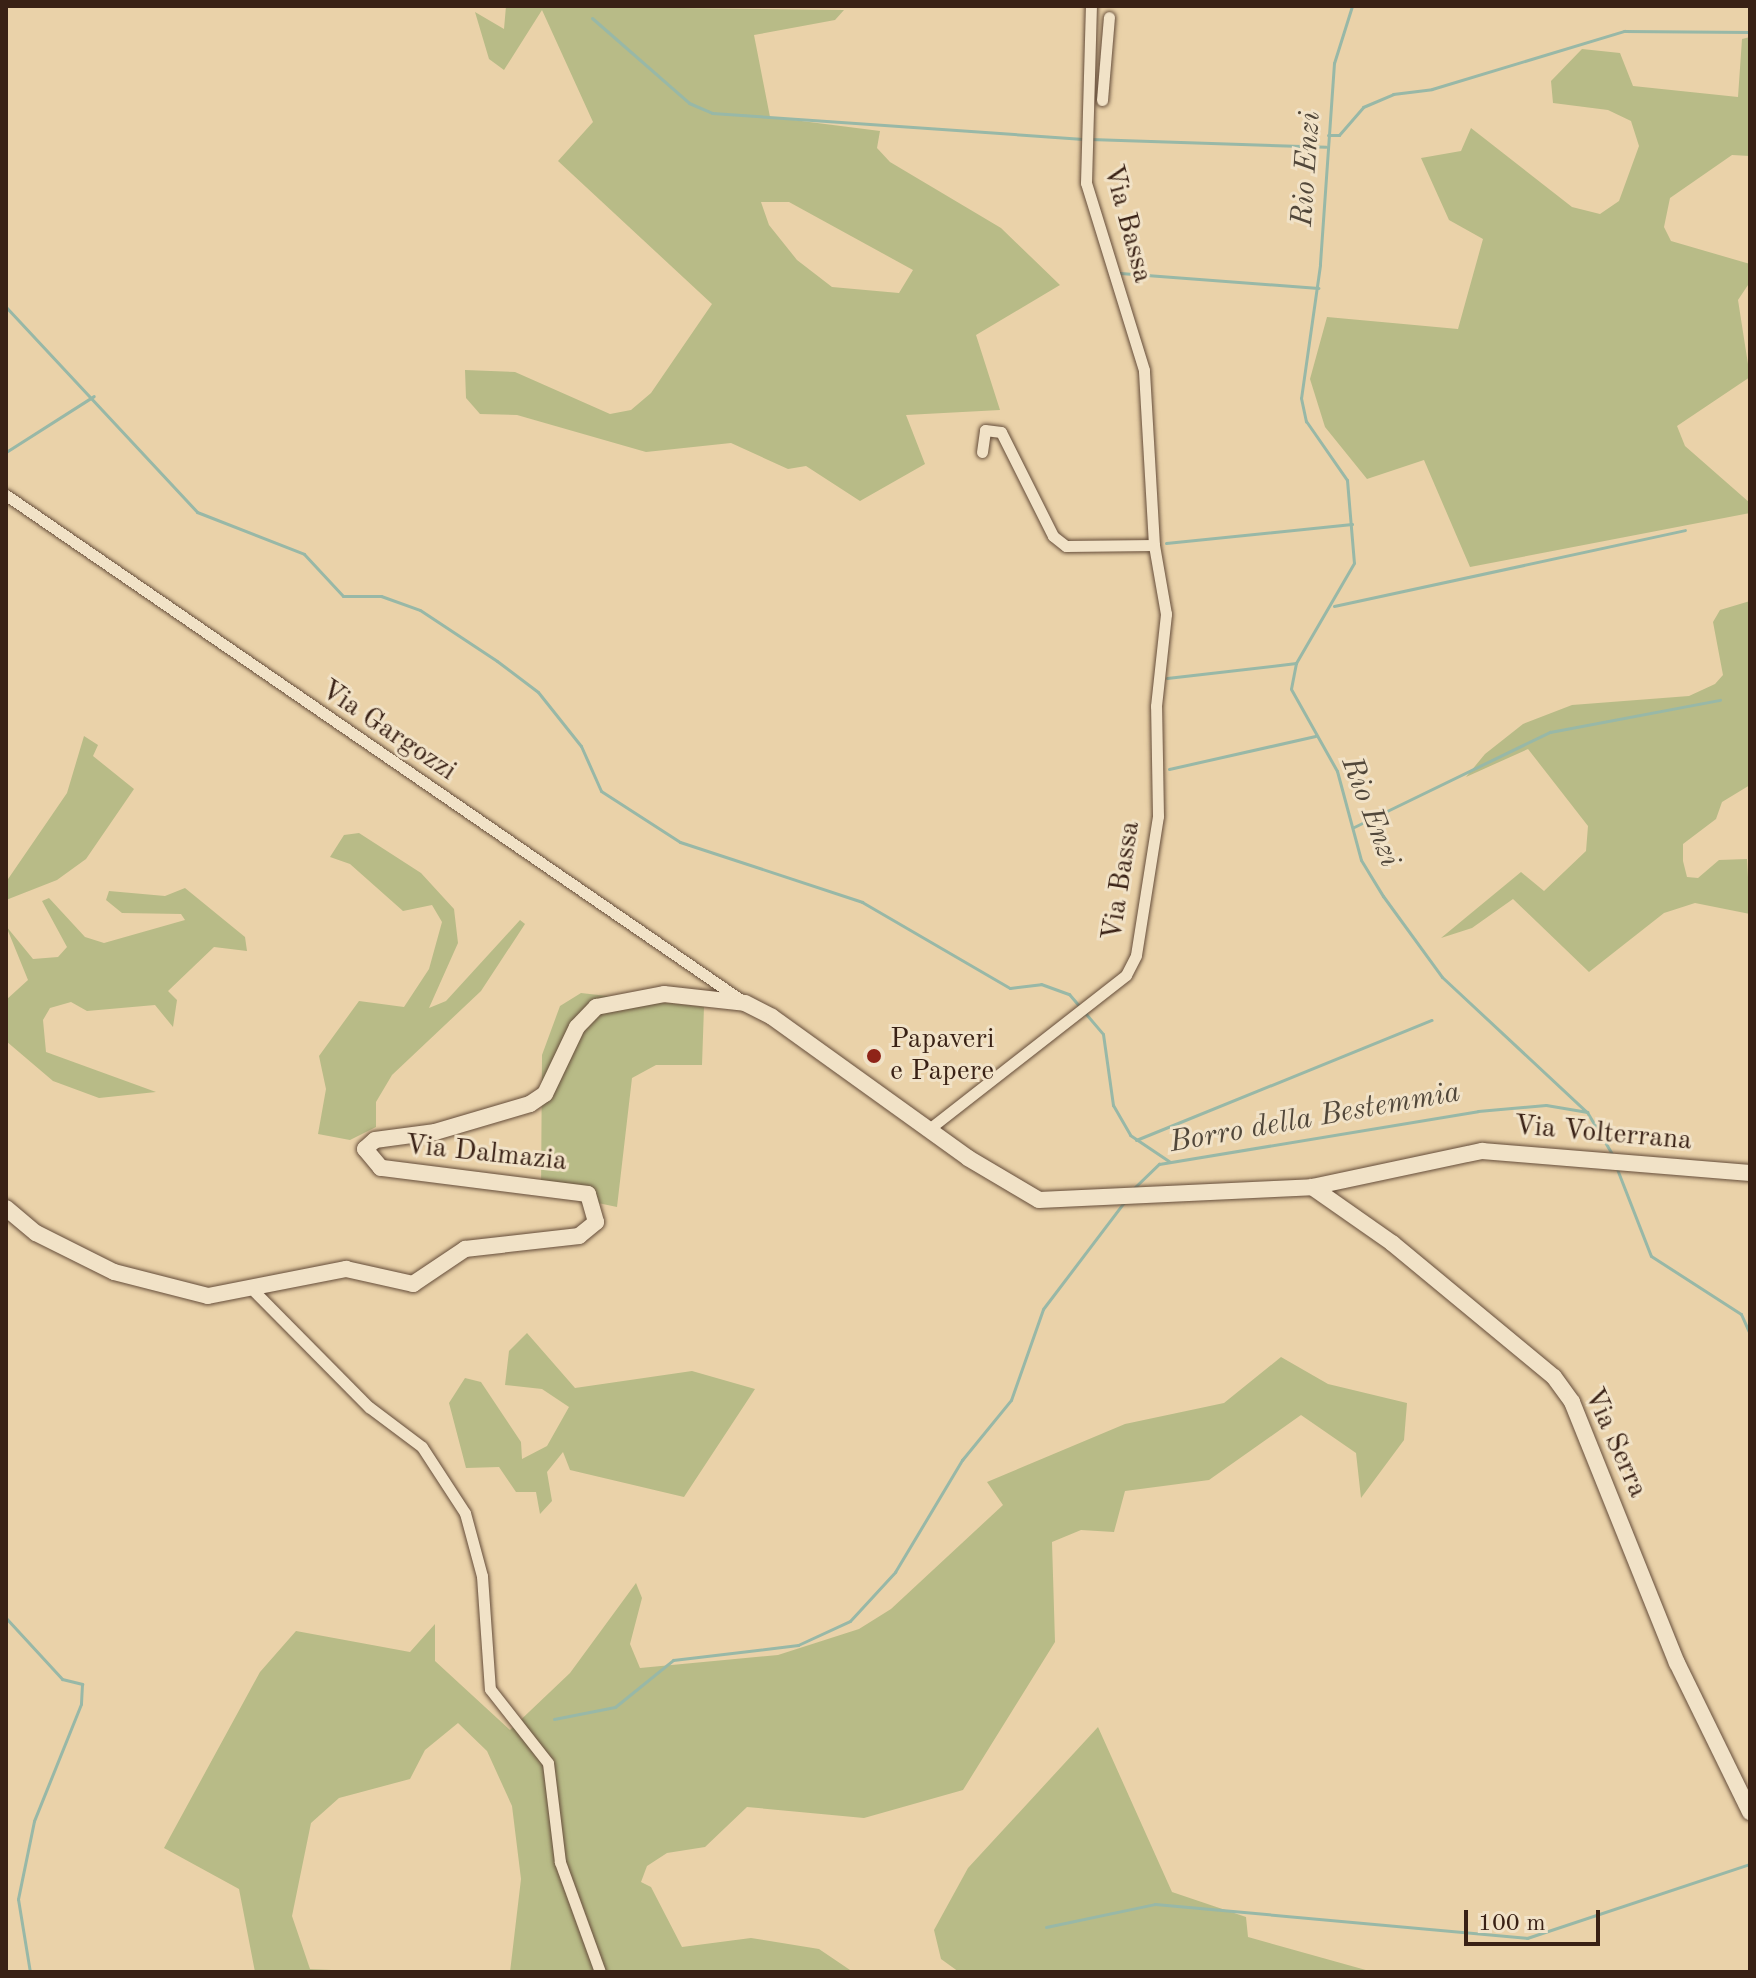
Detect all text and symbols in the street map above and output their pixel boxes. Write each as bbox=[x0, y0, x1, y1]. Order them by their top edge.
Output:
water label: Rio Enzi bbox=[1285, 110, 1329, 228]
street label: Via Bassa bbox=[1095, 161, 1159, 287]
street label: Via Gargozzi bbox=[314, 673, 462, 789]
water label: Rio Enzi bbox=[1333, 752, 1407, 872]
street label: Via Bassa bbox=[1096, 819, 1148, 943]
place label: Papaveri e Papere bbox=[890, 1023, 994, 1089]
marker: Papaveri e Papere bbox=[865, 1047, 883, 1065]
water label: Borro della Bestemmia bbox=[1167, 1075, 1463, 1161]
street label: Via Volterrana bbox=[1513, 1109, 1693, 1159]
street label: Via Dalmazia bbox=[403, 1129, 569, 1179]
street label: Via Serra bbox=[1576, 1383, 1654, 1503]
scale bar bbox=[1468, 1894, 1604, 1944]
text: 100 m bbox=[1478, 1912, 1546, 1936]

